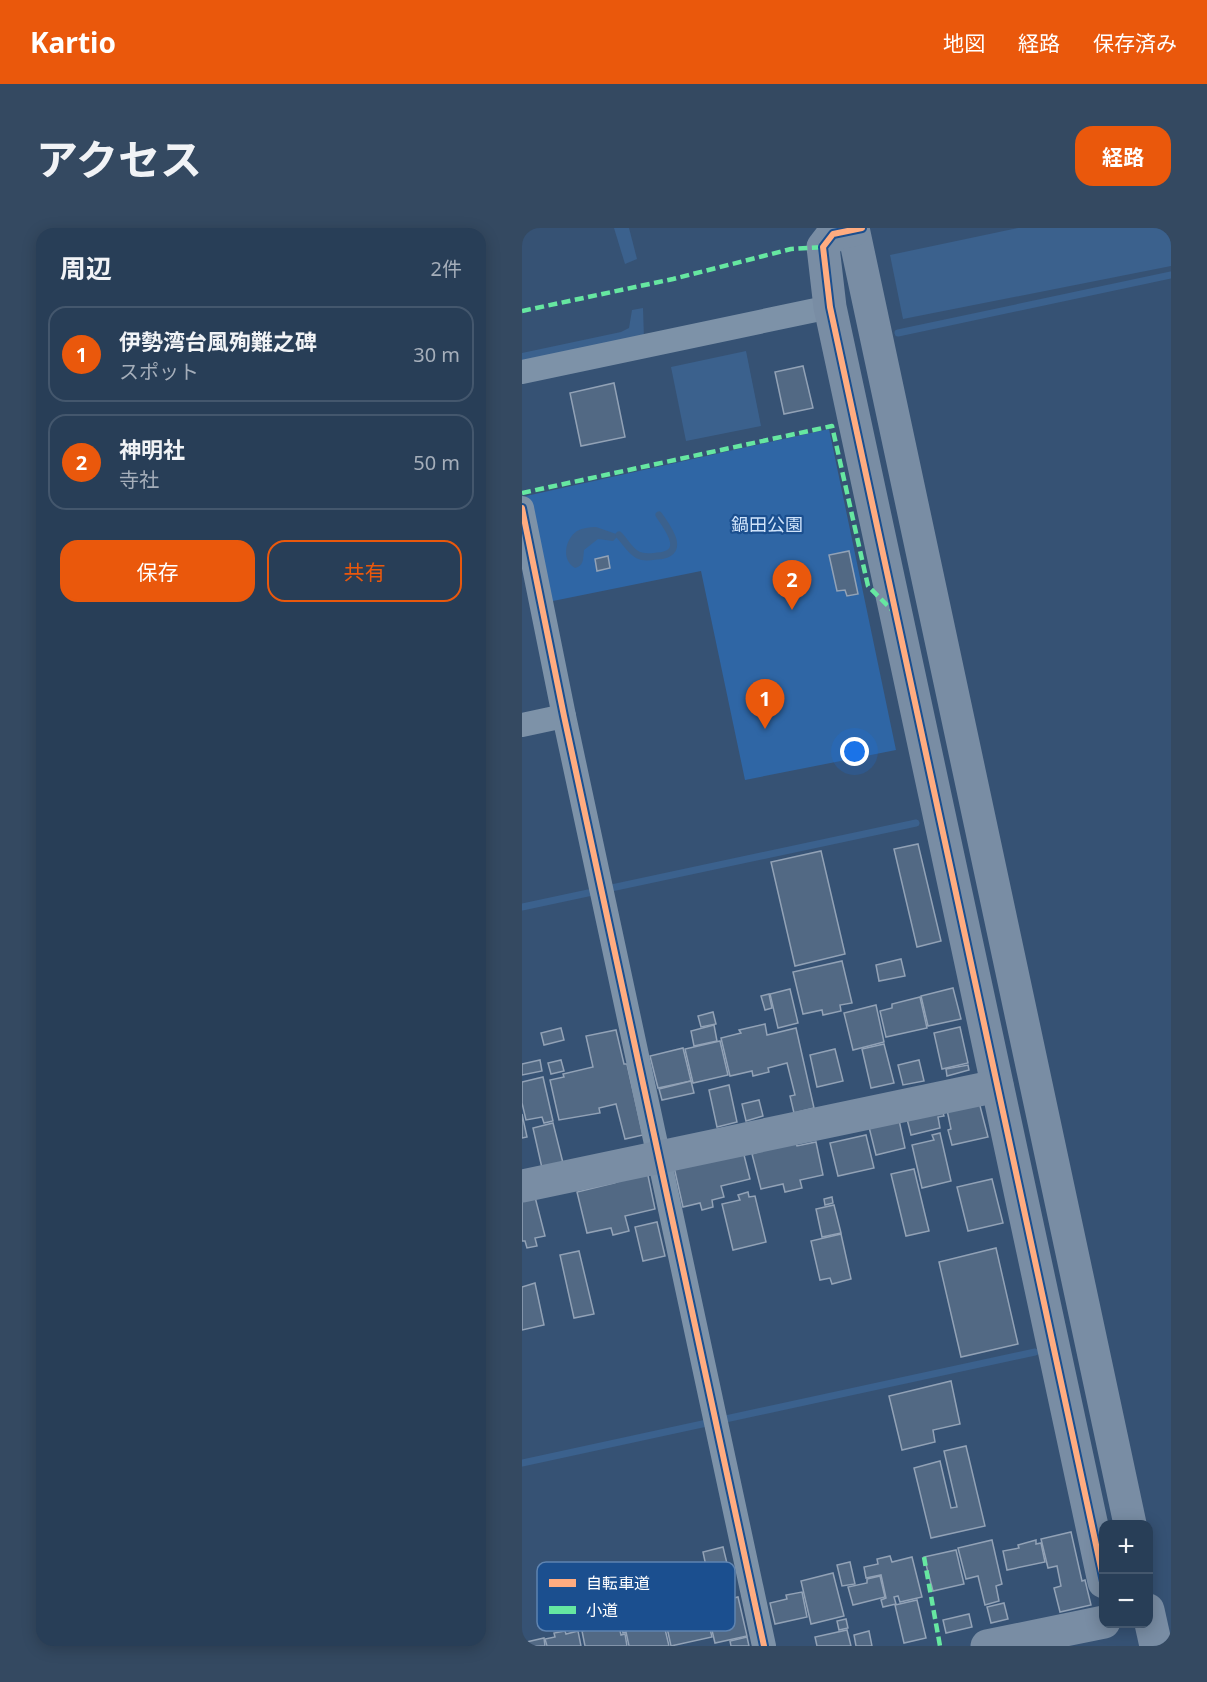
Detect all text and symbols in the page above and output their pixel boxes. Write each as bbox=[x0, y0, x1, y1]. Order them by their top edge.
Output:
text: Kartio bbox=[30, 23, 116, 61]
text: 地図 bbox=[943, 29, 985, 57]
text: 経路 bbox=[1018, 29, 1060, 57]
text: 保存済み bbox=[1093, 29, 1177, 57]
button: 経路 bbox=[1075, 126, 1171, 186]
text: アクセス bbox=[36, 130, 202, 187]
text: 周辺 bbox=[60, 250, 112, 286]
text: 2件 bbox=[431, 255, 462, 282]
text: 伊勢湾台風殉難之碑 bbox=[119, 326, 317, 356]
text: 1 bbox=[76, 341, 87, 368]
text: 30 m bbox=[413, 341, 460, 368]
text: スポット bbox=[119, 358, 199, 385]
text: 神明社 bbox=[119, 434, 185, 464]
text: 2 bbox=[76, 449, 87, 476]
text: 50 m bbox=[413, 449, 460, 476]
text: 寺社 bbox=[119, 466, 159, 493]
park label: 鍋田公園 bbox=[731, 512, 803, 536]
button: 保存 bbox=[60, 540, 255, 602]
button: 共有 bbox=[267, 540, 462, 602]
pin: 2 bbox=[772, 560, 812, 610]
pin: 1 bbox=[746, 680, 784, 729]
your location bbox=[840, 737, 869, 766]
map controls bbox=[1099, 1520, 1153, 1628]
button: + bbox=[1099, 1520, 1153, 1574]
legend bbox=[537, 1562, 735, 1631]
text: 自転車道 bbox=[586, 1572, 650, 1594]
button: − bbox=[1099, 1574, 1153, 1628]
text: 小道 bbox=[586, 1599, 618, 1621]

